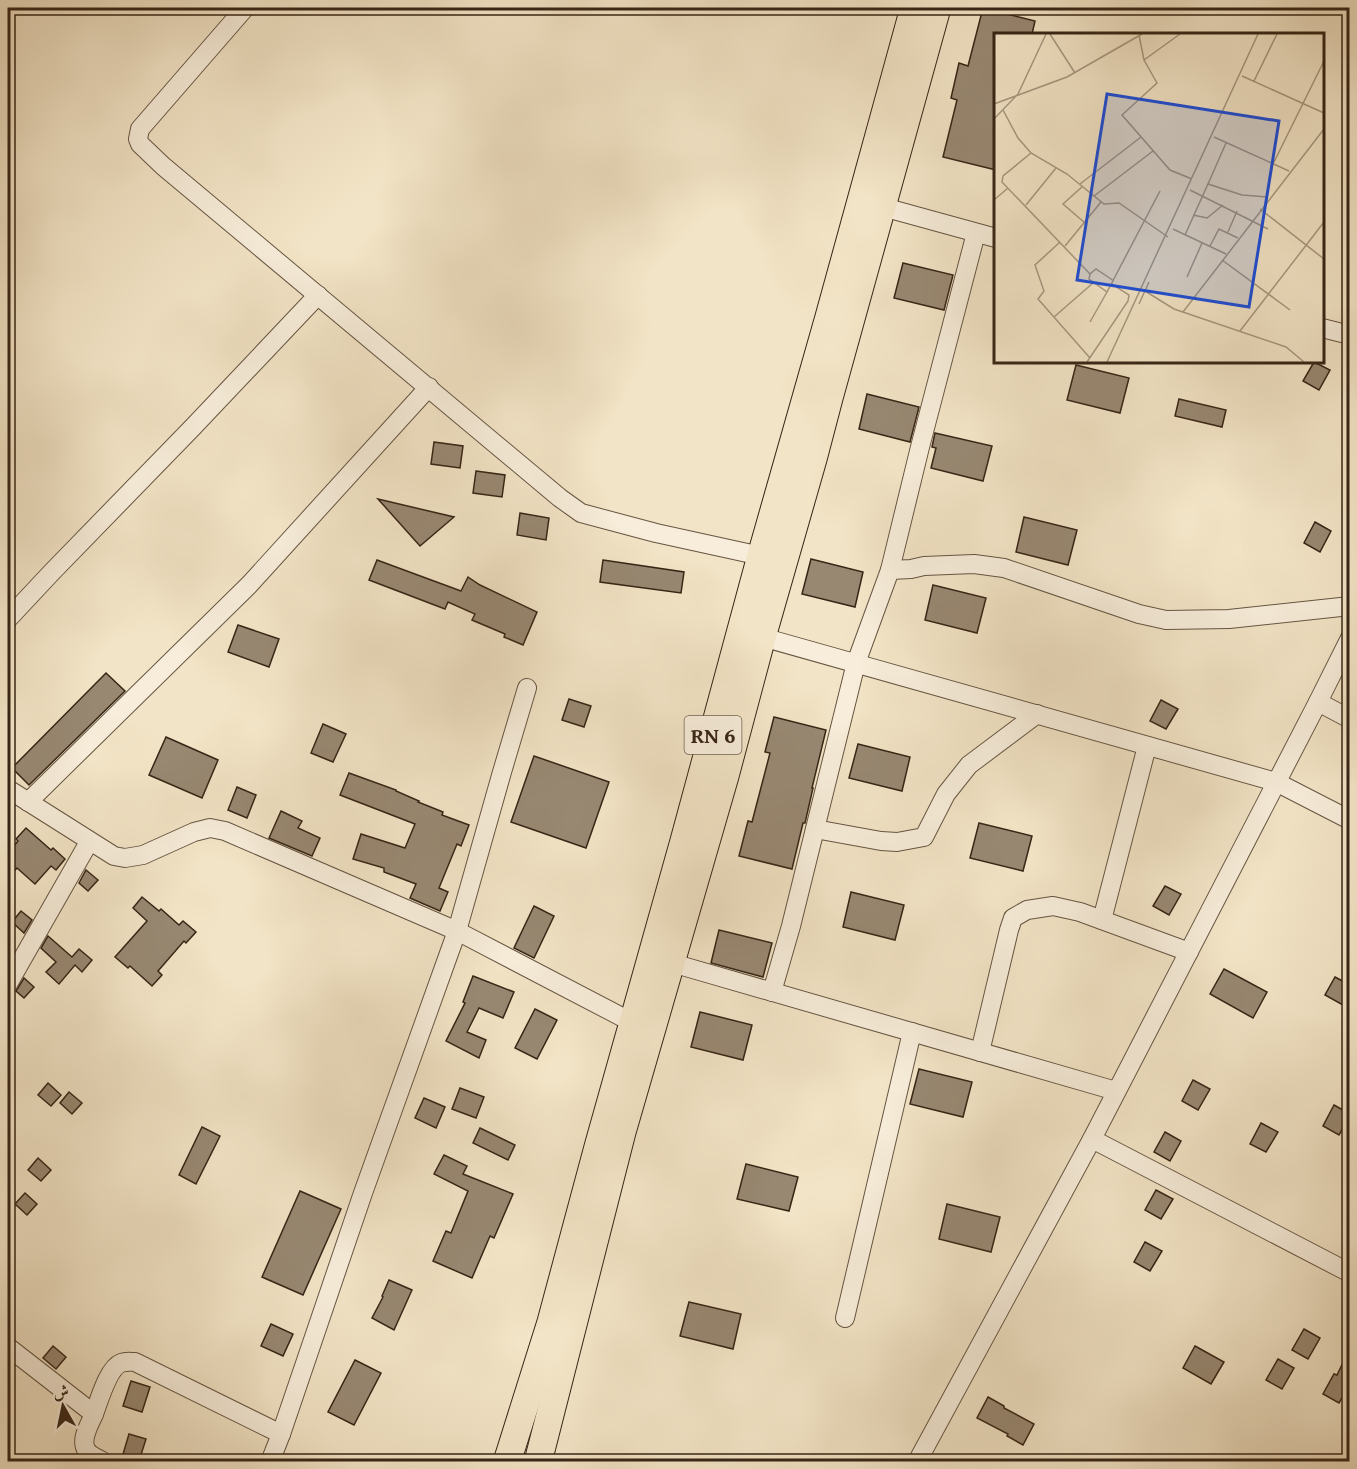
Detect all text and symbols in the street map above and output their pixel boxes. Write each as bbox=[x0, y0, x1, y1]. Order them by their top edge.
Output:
inset map bbox=[994, 33, 1324, 363]
road number: RN 6 bbox=[684, 716, 742, 754]
north arrow bbox=[33, 1376, 93, 1436]
text: ش bbox=[51, 1378, 70, 1404]

